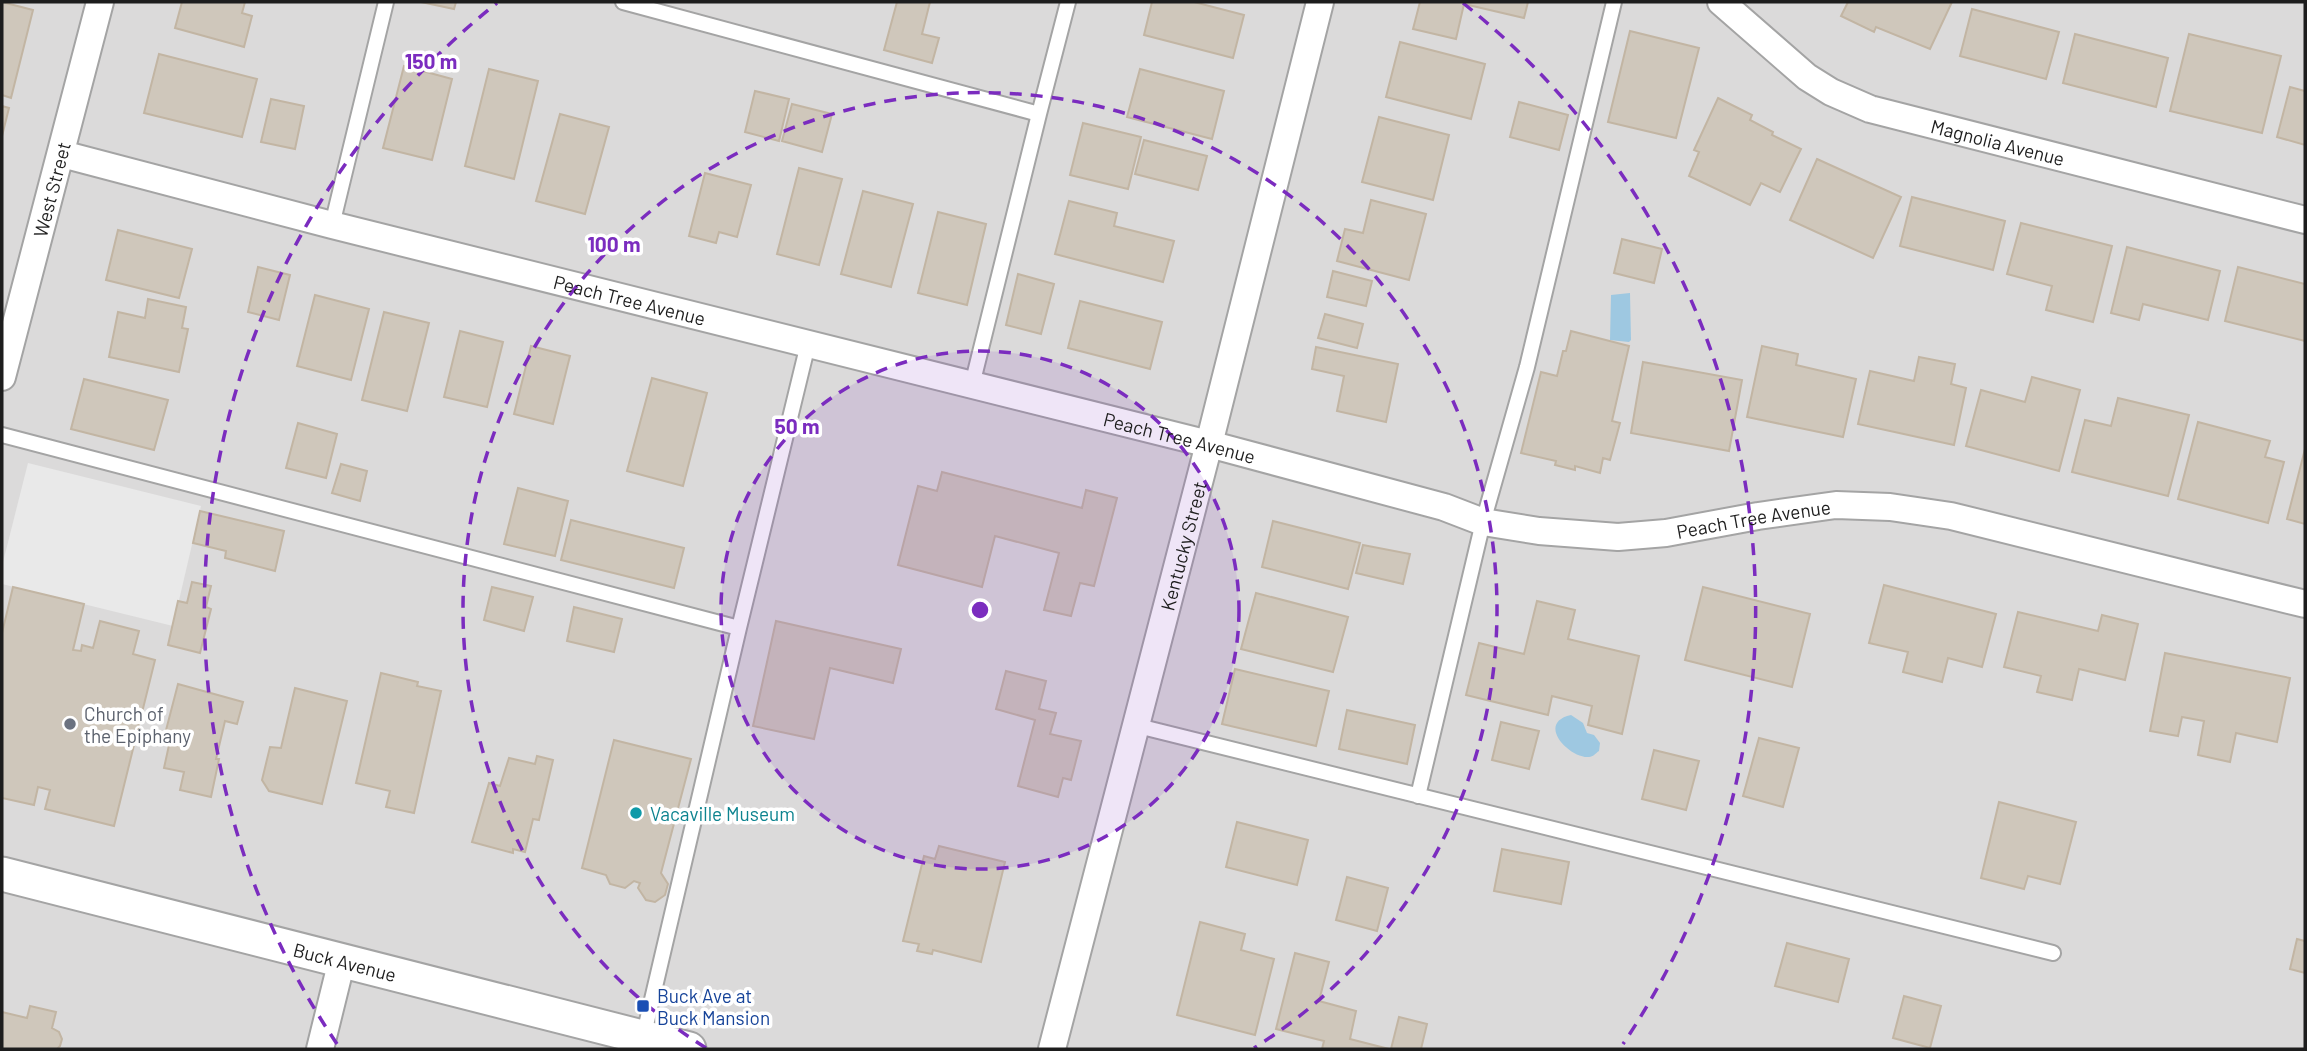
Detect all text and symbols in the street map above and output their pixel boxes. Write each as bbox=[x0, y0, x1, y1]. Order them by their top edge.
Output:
text: 150 m bbox=[405, 48, 457, 73]
street label: Magnolia Avenue bbox=[1929, 114, 2067, 170]
street label: West Street bbox=[28, 139, 75, 239]
text: 100 m bbox=[587, 231, 641, 256]
street label: Peach Tree Avenue bbox=[551, 269, 708, 329]
street label: Peach Tree Avenue bbox=[1101, 407, 1258, 467]
text: 50 m bbox=[774, 413, 820, 438]
street label: Kentucky Street bbox=[1155, 479, 1210, 613]
street label: Peach Tree Avenue bbox=[1675, 494, 1832, 542]
centre of rings bbox=[968, 598, 992, 622]
place label: Church of the Epiphany bbox=[84, 702, 191, 747]
marker: Church of the Epiphany bbox=[62, 716, 78, 732]
place label: Vacaville Museum bbox=[650, 802, 795, 825]
marker: Vacaville Museum bbox=[628, 805, 644, 821]
street label: Buck Avenue bbox=[291, 937, 399, 986]
place label: Buck Ave at Buck Mansion bbox=[657, 984, 770, 1029]
marker: Buck Ave at Buck Mansion bbox=[635, 998, 651, 1014]

